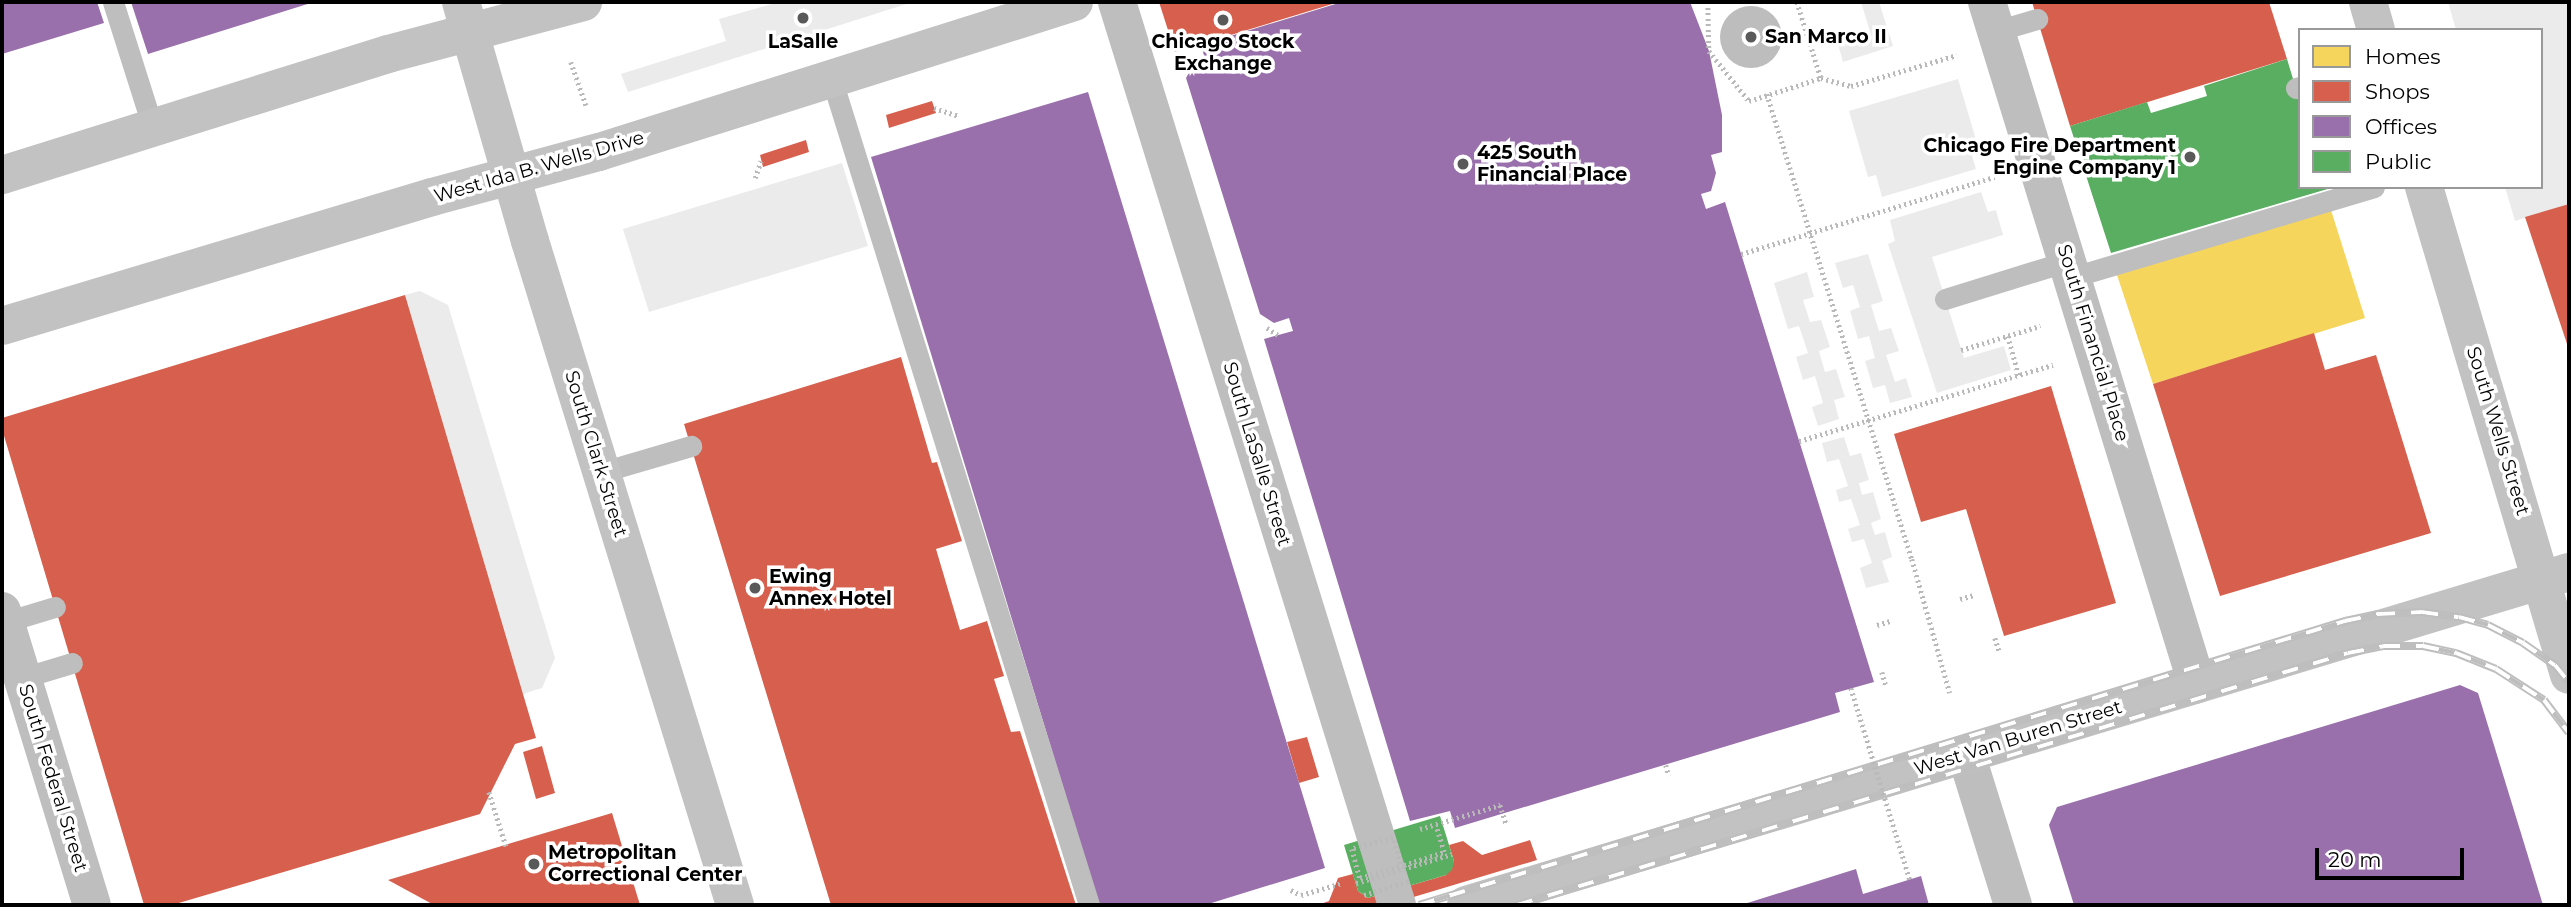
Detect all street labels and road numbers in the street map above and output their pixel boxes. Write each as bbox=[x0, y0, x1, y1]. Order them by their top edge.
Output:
street label: West Ida B. Wells Drive bbox=[431, 126, 647, 208]
street label: South Financial Place bbox=[2052, 242, 2134, 444]
street label: South Wells Street bbox=[2461, 344, 2535, 518]
street label: South LaSalle Street bbox=[1218, 359, 1296, 549]
street label: South Clark Street bbox=[560, 368, 632, 540]
street label: South Federal Street bbox=[14, 681, 92, 875]
street label: West Van Buren Street bbox=[1911, 696, 2125, 780]

